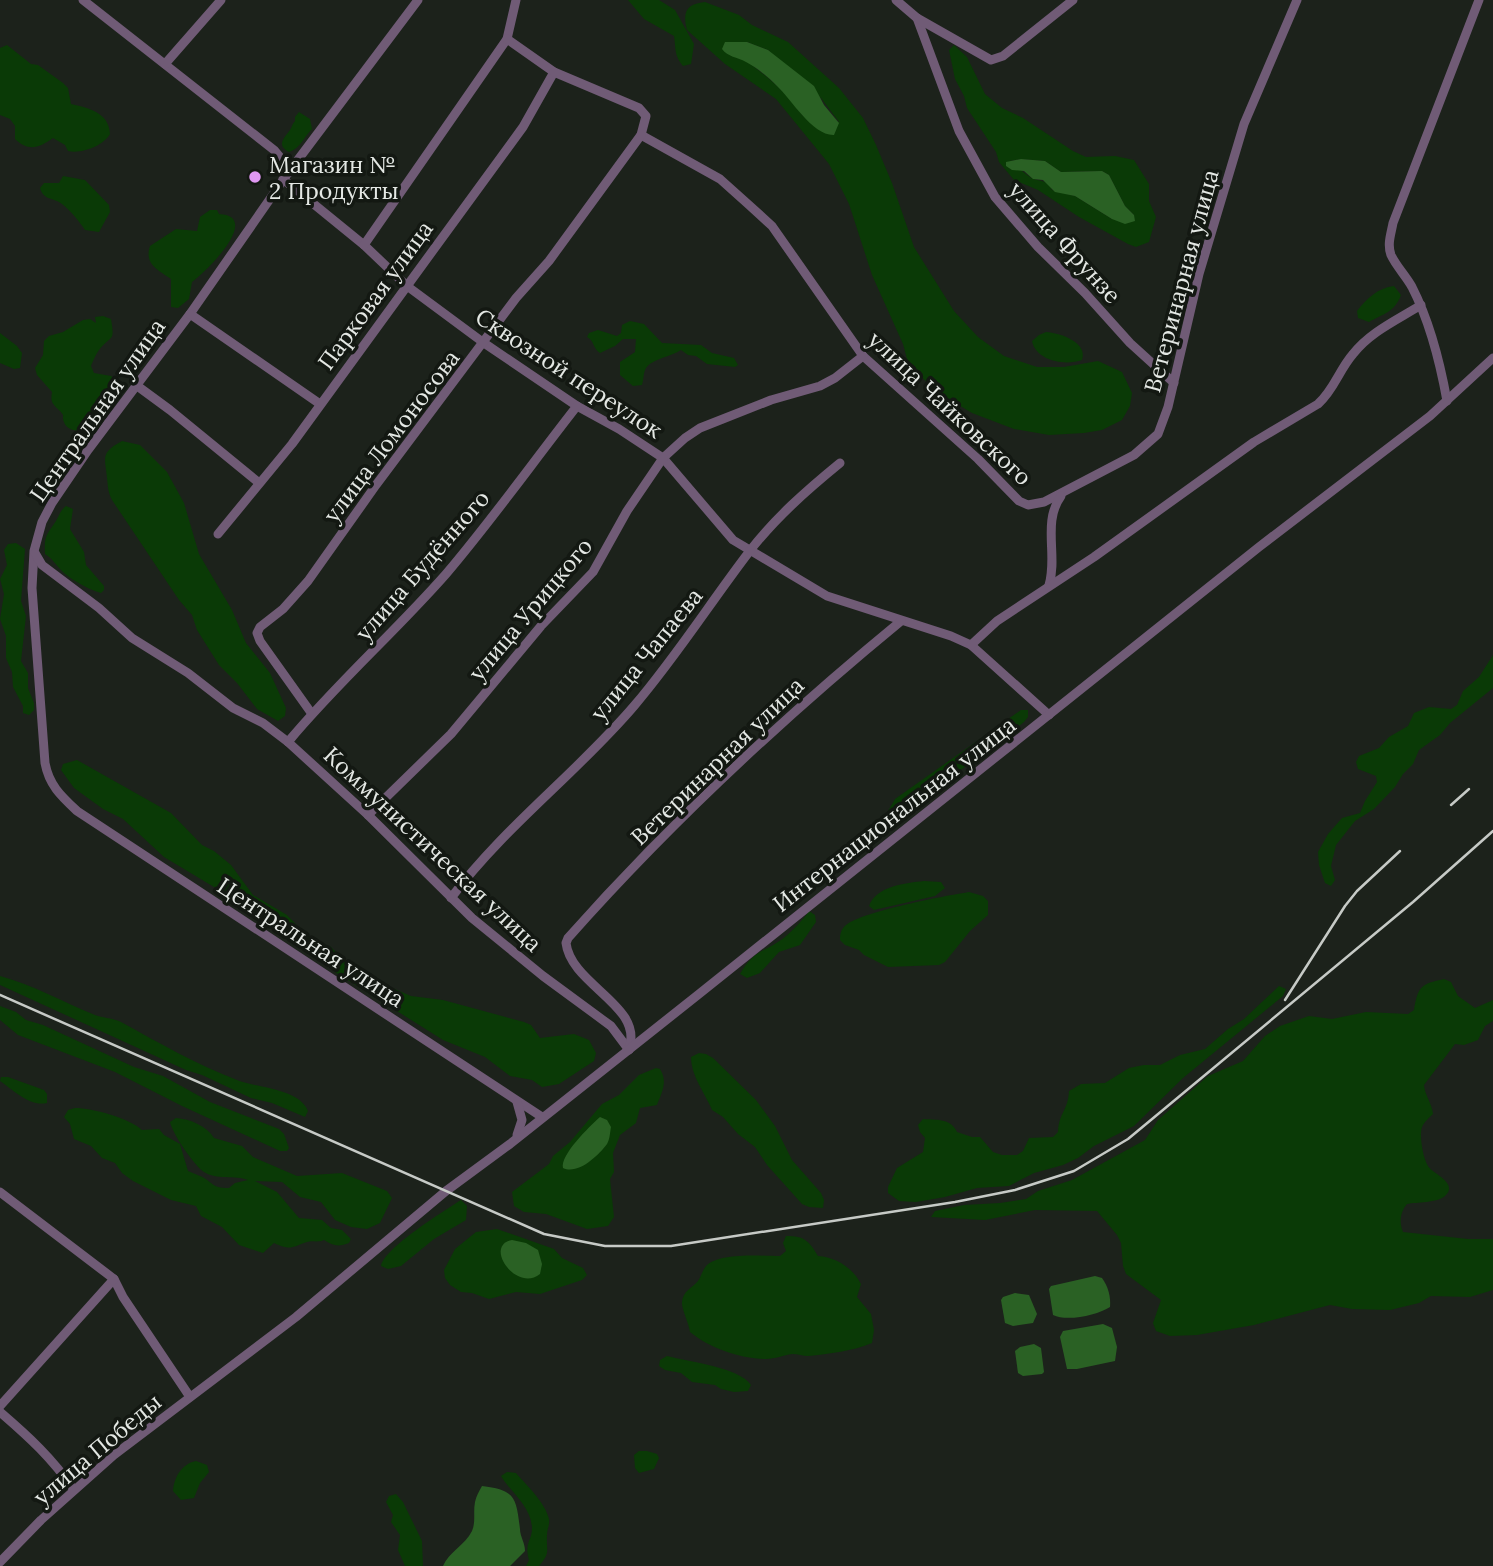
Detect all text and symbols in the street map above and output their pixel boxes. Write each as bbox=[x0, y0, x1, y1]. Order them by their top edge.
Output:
place label: Магазин № 2 Продукты bbox=[269, 150, 399, 205]
street label: Ветеринарная улица bbox=[1137, 166, 1225, 396]
marker: Магазин № 2 Продукты bbox=[247, 169, 263, 185]
street label: улица Фрунзе bbox=[1003, 175, 1127, 309]
street label: Парковая улица bbox=[311, 215, 439, 375]
street label: Сквозной переулок bbox=[470, 302, 668, 445]
street label: Центральная улица bbox=[23, 313, 171, 507]
street label: улица Чайковского bbox=[862, 325, 1038, 491]
street label: улица Ломоносова bbox=[317, 344, 466, 528]
street label: улица Будённого bbox=[349, 484, 495, 646]
street label: улица Урицкого bbox=[462, 532, 598, 686]
street label: улица Чапаева bbox=[584, 582, 708, 726]
street label: Ветеринарная улица bbox=[624, 671, 810, 851]
street label: Интернациональная улица bbox=[767, 710, 1021, 918]
street label: Коммунистическая улица bbox=[318, 740, 548, 958]
street label: Центральная улица bbox=[212, 871, 410, 1013]
street label: улица Победы bbox=[27, 1387, 167, 1511]

